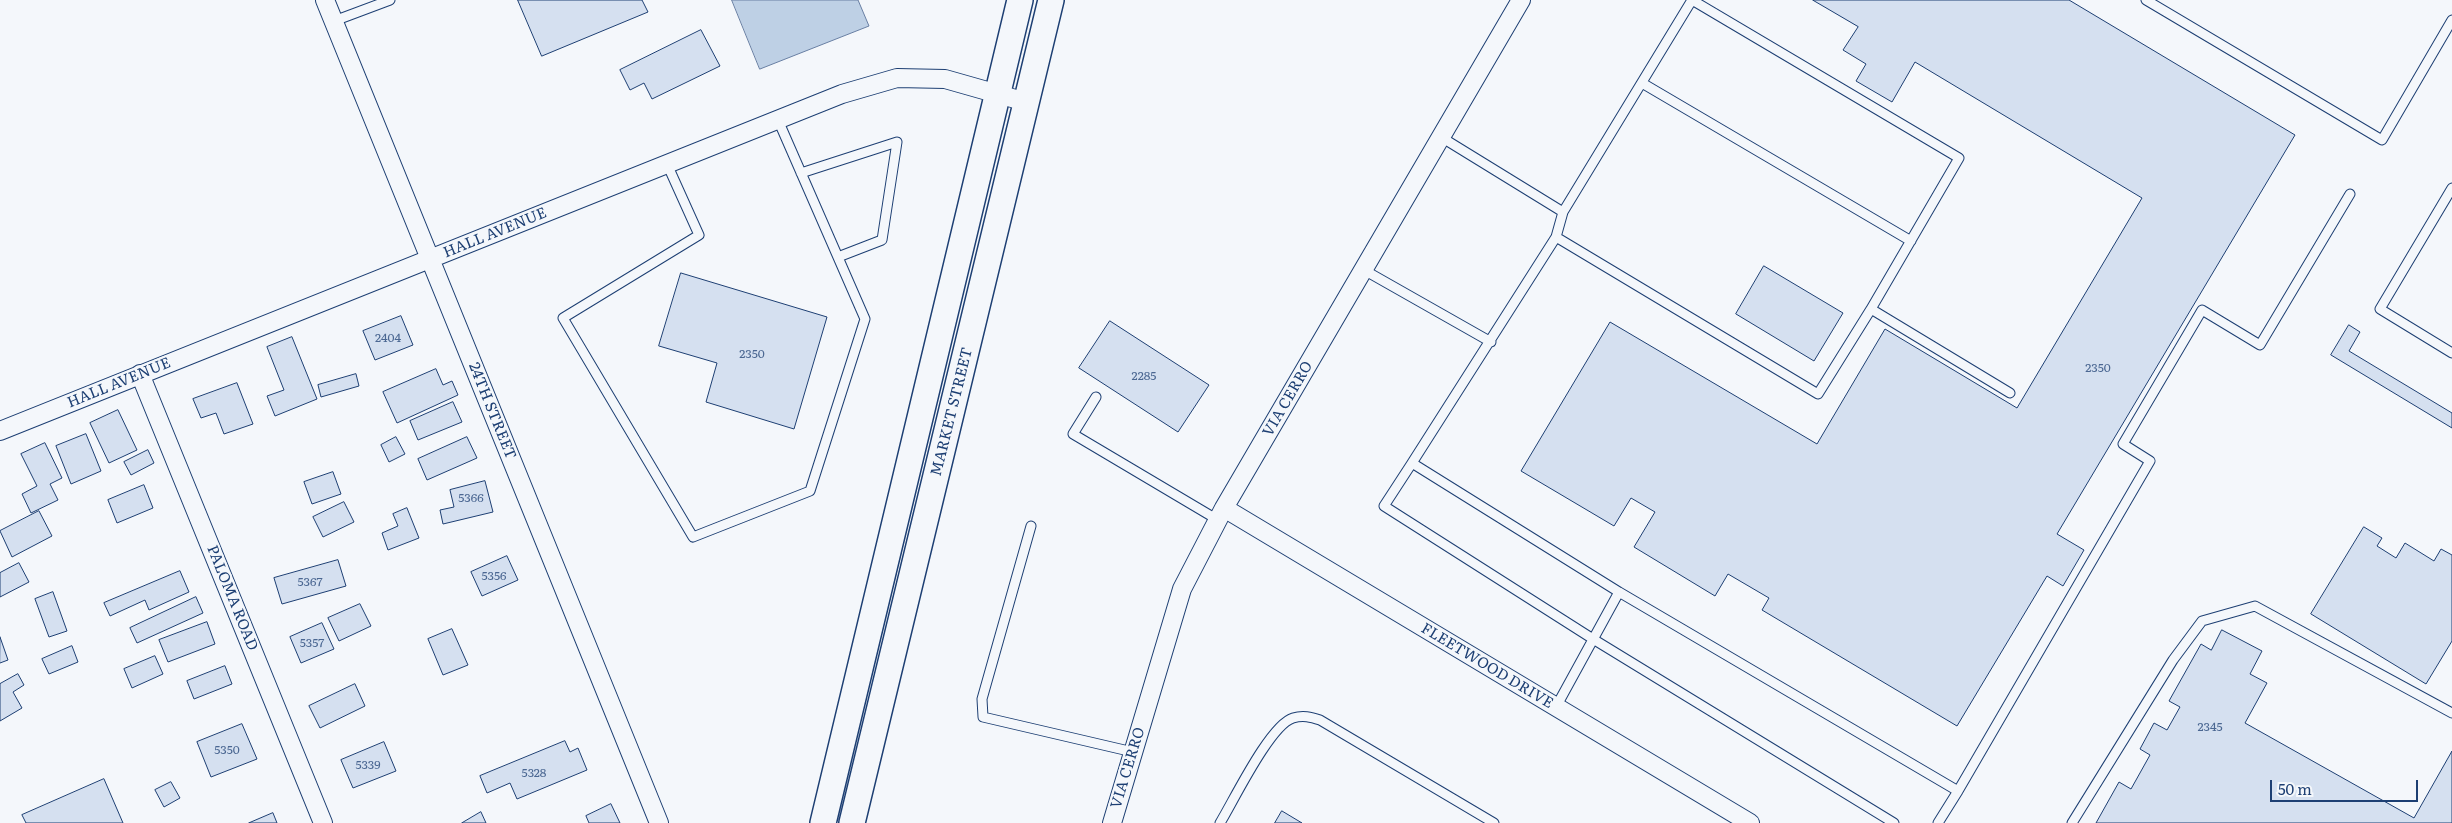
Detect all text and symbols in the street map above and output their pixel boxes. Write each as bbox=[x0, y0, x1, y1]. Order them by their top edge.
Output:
street label: HALL AVENUE bbox=[441, 204, 549, 262]
house number: 2404 bbox=[375, 331, 401, 345]
street label: MARKET STREET bbox=[927, 346, 977, 478]
house number: 2350 bbox=[739, 347, 765, 361]
street label: HALL AVENUE bbox=[65, 354, 173, 412]
street label: VIA CERRO bbox=[1259, 358, 1317, 440]
street label: 24TH STREET bbox=[464, 360, 520, 462]
house number: 2350 bbox=[2085, 361, 2111, 375]
house number: 2285 bbox=[1132, 369, 1156, 383]
house number: 5366 bbox=[458, 491, 484, 505]
street label: PALOMA ROAD bbox=[203, 543, 261, 653]
house number: 5356 bbox=[481, 569, 507, 583]
house number: 5367 bbox=[297, 575, 323, 589]
street label: FLEETWOOD DRIVE bbox=[1418, 619, 1556, 713]
house number: 5357 bbox=[300, 636, 324, 650]
house number: 2345 bbox=[2197, 720, 2223, 734]
street label: VIA CERRO bbox=[1107, 725, 1149, 811]
house number: 5350 bbox=[214, 743, 240, 757]
house number: 5339 bbox=[355, 758, 381, 772]
house number: 5328 bbox=[522, 766, 546, 780]
scale bar bbox=[2272, 770, 2420, 802]
text: 50 m bbox=[2278, 777, 2312, 800]

